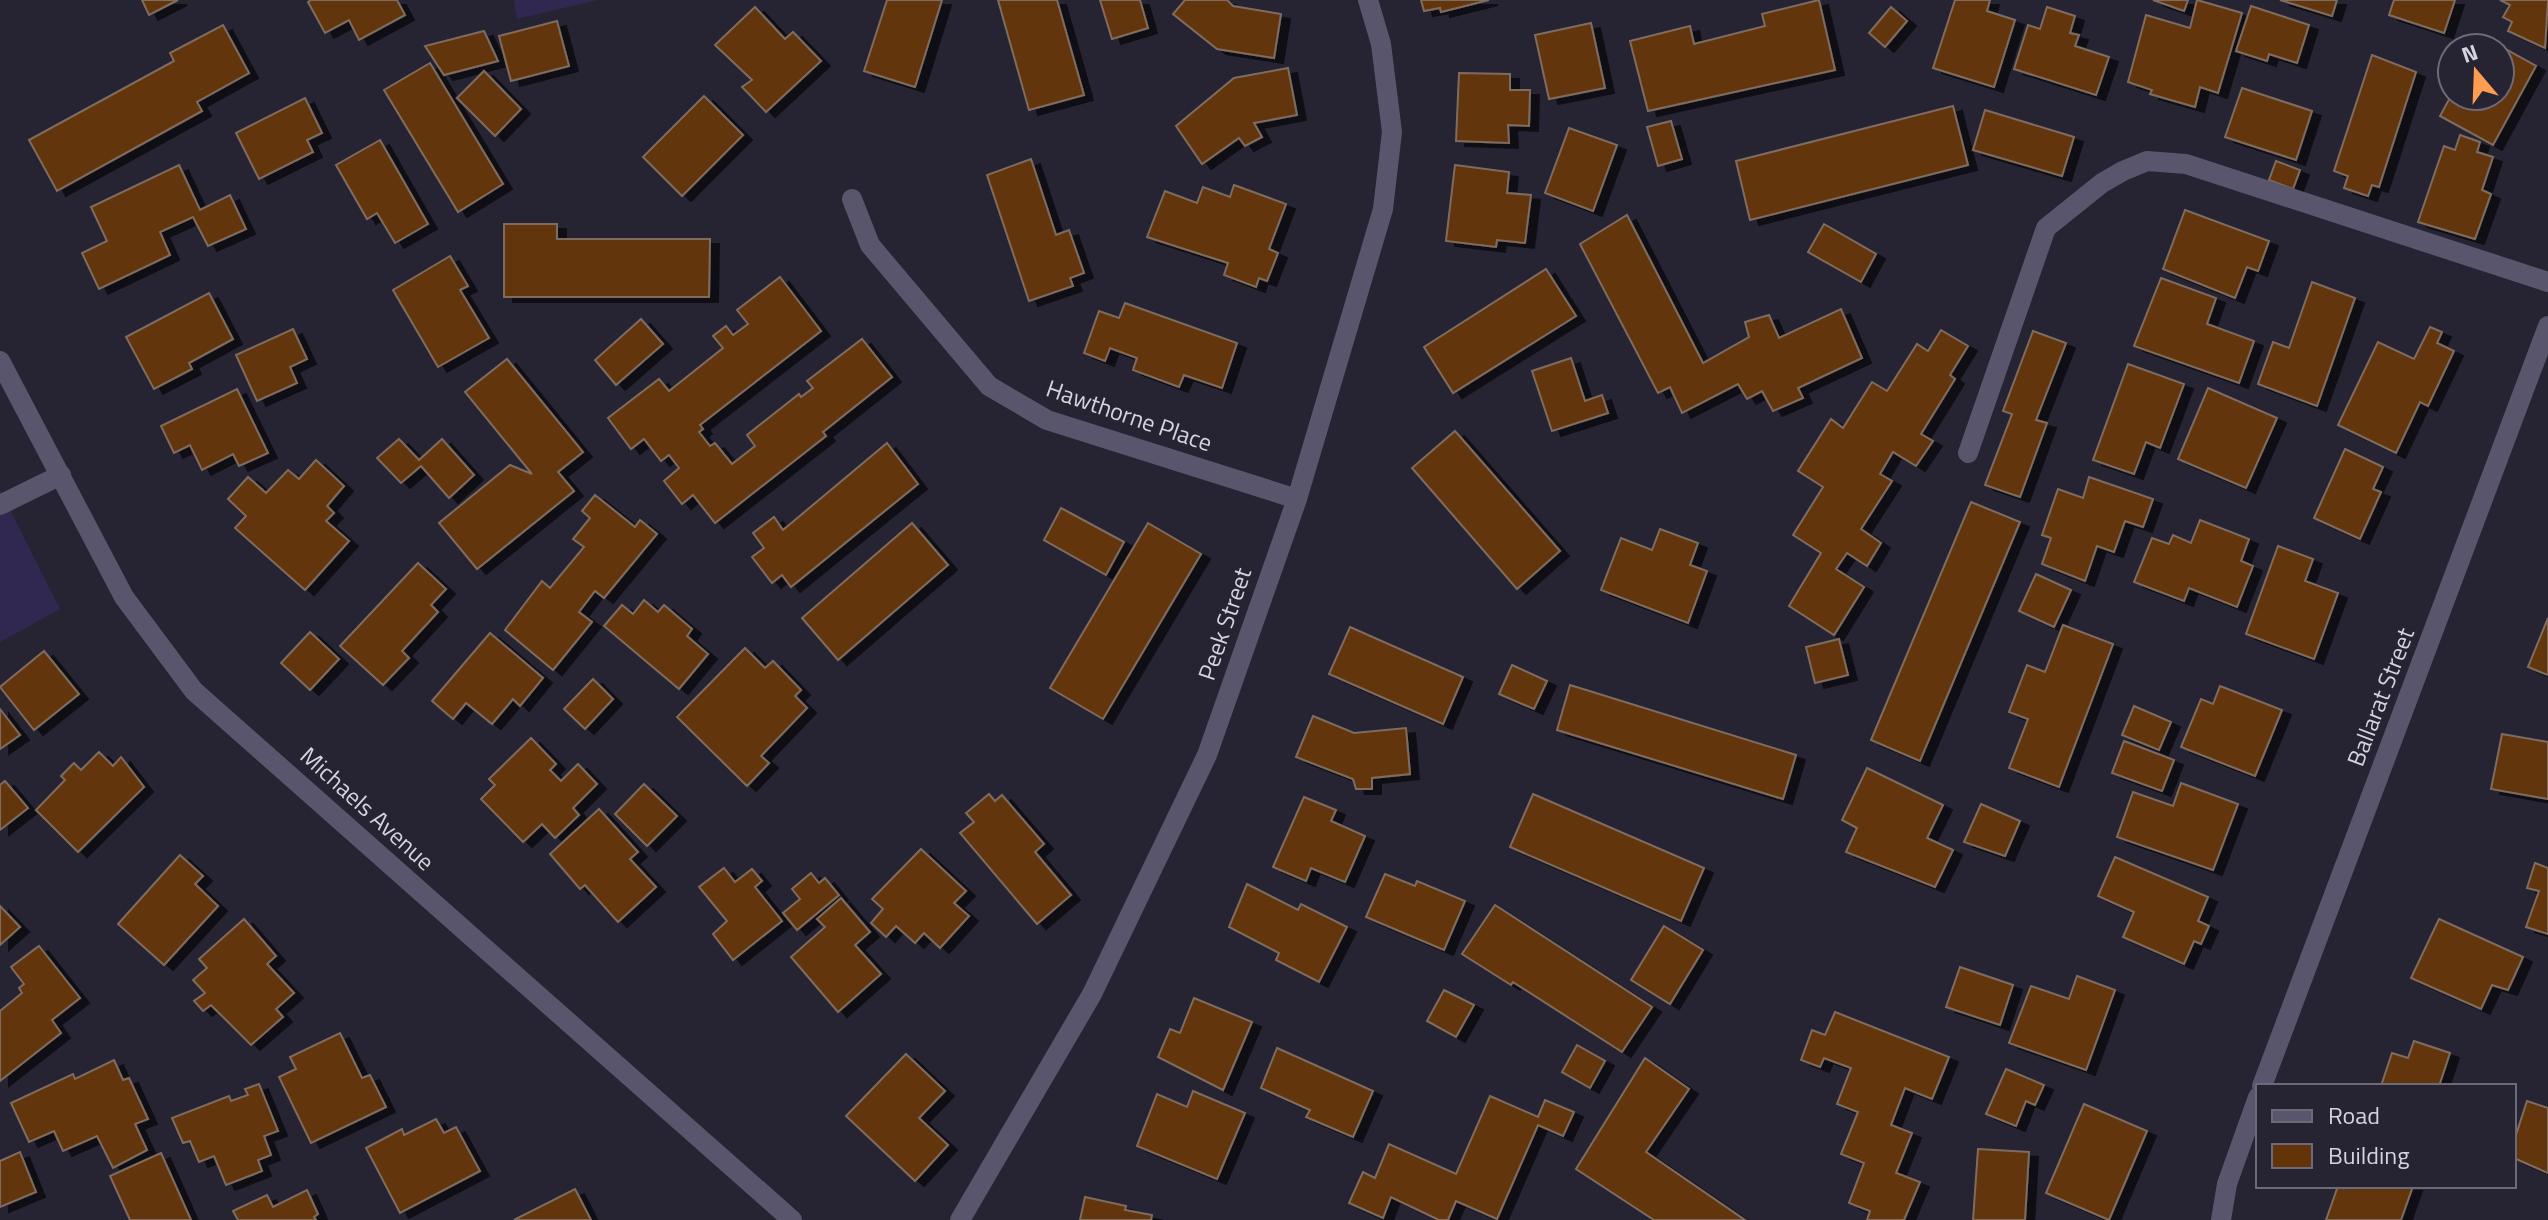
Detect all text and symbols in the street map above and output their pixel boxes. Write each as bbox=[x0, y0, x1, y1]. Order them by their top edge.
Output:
north arrow bbox=[2436, 32, 2516, 112]
text: N bbox=[2457, 35, 2482, 72]
street label: Hawthorne Place bbox=[1042, 370, 1217, 460]
street label: Peek Street bbox=[1188, 562, 1260, 685]
street label: Ballarat Street bbox=[2337, 622, 2423, 771]
street label: Michaels Avenue bbox=[292, 738, 443, 878]
legend bbox=[2256, 1084, 2516, 1188]
text: Road bbox=[2328, 1097, 2380, 1133]
text: Building bbox=[2328, 1137, 2410, 1173]

